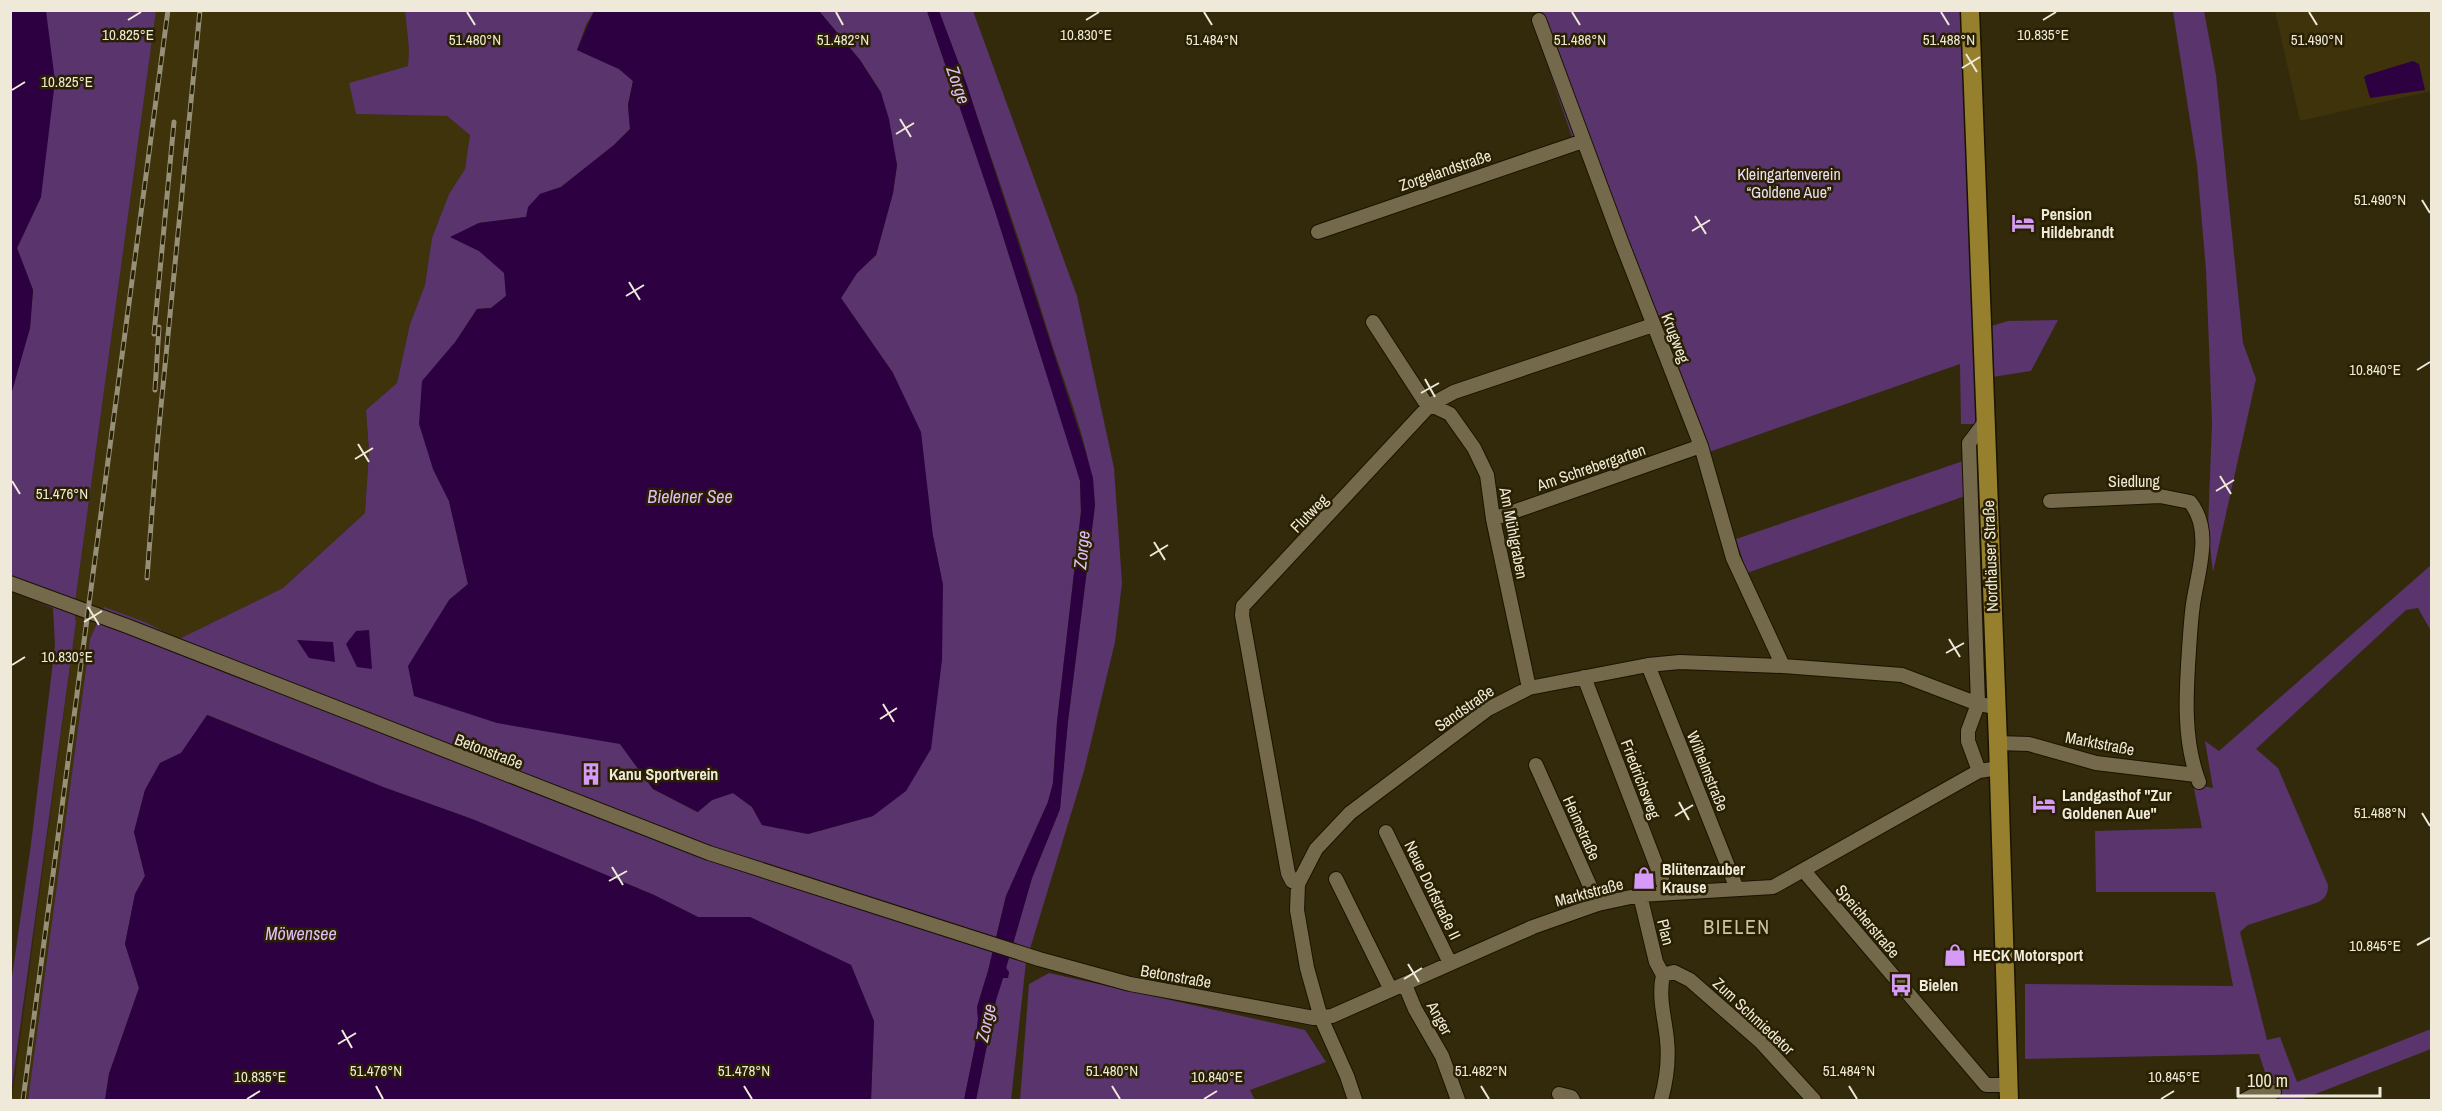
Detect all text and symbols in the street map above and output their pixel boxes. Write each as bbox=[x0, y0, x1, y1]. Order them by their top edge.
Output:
text: 10.825°E bbox=[102, 24, 154, 45]
text: 10.830°E bbox=[1060, 24, 1112, 45]
text: 10.835°E bbox=[2017, 24, 2069, 45]
text: 51.480°N bbox=[449, 29, 501, 50]
text: 51.482°N bbox=[817, 29, 869, 50]
text: 51.484°N bbox=[1186, 29, 1238, 50]
text: 51.486°N bbox=[1554, 29, 1606, 50]
text: 51.488°N bbox=[1923, 29, 1975, 50]
text: 51.490°N bbox=[2291, 29, 2343, 50]
water label: Zorge bbox=[940, 62, 977, 107]
text: 10.825°E bbox=[41, 71, 93, 92]
street label: Zorgelandstraße bbox=[1396, 144, 1494, 196]
park label: Kleingartenverein “Goldene Aue” bbox=[1737, 163, 1841, 203]
text: 51.490°N bbox=[2354, 189, 2406, 210]
place label: Pension Hildebrandt bbox=[2041, 203, 2115, 243]
hotel icon: Pension Hildebrandt bbox=[2010, 210, 2036, 236]
street label: Krugweg bbox=[1656, 310, 1696, 367]
text: 10.840°E bbox=[2349, 359, 2401, 380]
street label: Am Schrebergarten bbox=[1533, 438, 1648, 496]
street label: Siedlung bbox=[2108, 470, 2161, 492]
text: 51.476°N bbox=[36, 483, 88, 504]
water label: Bielener See bbox=[647, 484, 733, 509]
street label: Am Mühlgraben bbox=[1494, 484, 1534, 581]
street label: Flutweg bbox=[1285, 488, 1333, 537]
street label: Nordhäuser Straße bbox=[1977, 500, 2003, 612]
water label: Zorge bbox=[1067, 529, 1096, 571]
text: 10.830°E bbox=[41, 646, 93, 667]
street label: Sandstraße bbox=[1430, 680, 1498, 736]
street label: Marktstraße bbox=[2064, 726, 2136, 760]
street label: Betonstraße bbox=[452, 728, 526, 774]
street label: Wilhelmstraße bbox=[1682, 728, 1734, 814]
street label: Friedrichsweg bbox=[1616, 736, 1666, 822]
building icon: Kanu Sportverein bbox=[578, 761, 604, 787]
place label: Kanu Sportverein bbox=[609, 763, 718, 785]
place label: Landgasthof "Zur Goldenen Aue" bbox=[2062, 784, 2173, 824]
hotel icon: Landgasthof "Zur Goldenen Aue" bbox=[2031, 791, 2057, 817]
street label: Heimstraße bbox=[1558, 792, 1606, 864]
text: 51.488°N bbox=[2354, 802, 2406, 823]
street label: Neue Dorfstraße II bbox=[1399, 837, 1467, 943]
place label: Blütenzauber Krause bbox=[1662, 858, 1746, 898]
shop icon: Blütenzauber Krause bbox=[1631, 865, 1657, 891]
street label: Marktstraße bbox=[1552, 872, 1626, 912]
street label: Speicherstraße bbox=[1831, 880, 1905, 962]
district label: BIELEN bbox=[1703, 913, 1771, 940]
street label: Plan bbox=[1652, 917, 1680, 947]
water label: Möwensee bbox=[265, 921, 337, 946]
text: 10.845°E bbox=[2349, 935, 2401, 956]
shop icon: HECK Motorsport bbox=[1942, 942, 1968, 968]
place label: HECK Motorsport bbox=[1973, 944, 2084, 966]
street label: Betonstraße bbox=[1139, 959, 1213, 993]
street label: Zum Schmiedetor bbox=[1708, 972, 1800, 1060]
bus stop icon: Bielen bbox=[1888, 972, 1914, 998]
place label: Bielen bbox=[1919, 974, 1958, 996]
street label: Anger bbox=[1421, 996, 1458, 1039]
water label: Zorge bbox=[969, 1001, 1002, 1045]
text: 51.476°N bbox=[350, 1060, 402, 1081]
text: 51.478°N bbox=[718, 1060, 770, 1081]
text: 51.480°N bbox=[1086, 1060, 1138, 1081]
text: 51.482°N bbox=[1455, 1060, 1507, 1081]
text: 51.484°N bbox=[1823, 1060, 1875, 1081]
scale bar bbox=[2238, 1060, 2380, 1098]
text: 10.835°E bbox=[234, 1066, 286, 1087]
text: 10.840°E bbox=[1191, 1066, 1243, 1087]
text: 10.845°E bbox=[2148, 1066, 2200, 1087]
text: 100 m bbox=[2247, 1068, 2288, 1093]

